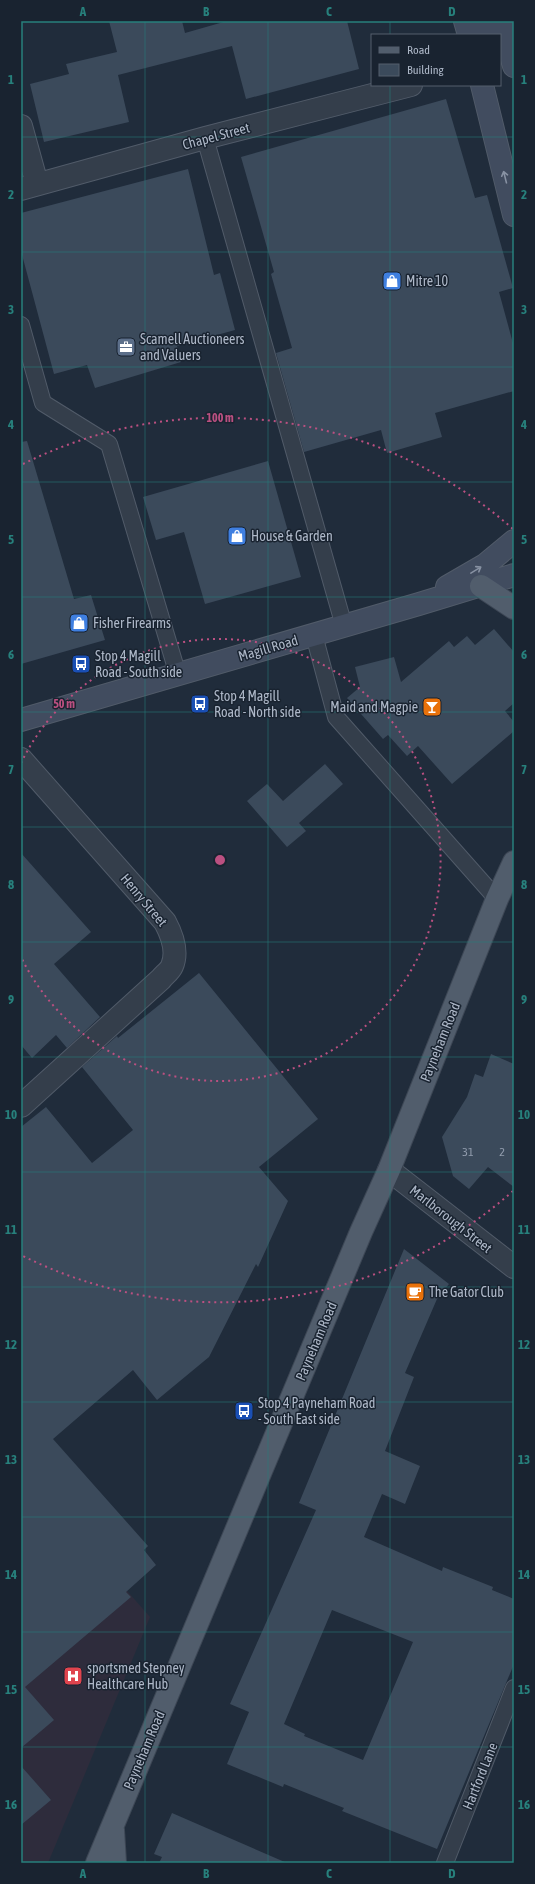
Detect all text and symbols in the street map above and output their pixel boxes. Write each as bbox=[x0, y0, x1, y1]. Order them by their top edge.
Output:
text: A bbox=[79, 4, 87, 19]
text: B bbox=[203, 4, 210, 19]
text: C bbox=[326, 4, 332, 19]
text: D bbox=[448, 4, 456, 19]
legend bbox=[371, 34, 501, 86]
text: Road bbox=[407, 43, 430, 57]
text: Building bbox=[407, 63, 445, 77]
text: 1 bbox=[8, 72, 14, 87]
text: 1 bbox=[521, 72, 527, 87]
street label: Chapel Street bbox=[181, 119, 251, 153]
one-way arrow bbox=[500, 170, 508, 183]
text: 2 bbox=[8, 187, 14, 202]
text: 2 bbox=[521, 187, 527, 202]
shop icon: Mitre 10 bbox=[381, 270, 403, 292]
place label: Mitre 10 bbox=[406, 273, 449, 289]
text: 3 bbox=[8, 302, 14, 317]
text: 3 bbox=[521, 302, 527, 317]
place label: Scamell Auctioneers and Valuers bbox=[140, 331, 245, 363]
office icon: Scamell Auctioneers and Valuers bbox=[115, 336, 137, 358]
text: 100 m bbox=[206, 411, 234, 425]
text: 4 bbox=[7, 417, 14, 432]
text: 4 bbox=[520, 417, 527, 432]
shop icon: House & Garden bbox=[226, 525, 248, 547]
place label: House & Garden bbox=[251, 528, 333, 544]
text: 5 bbox=[8, 532, 14, 547]
text: 5 bbox=[521, 532, 527, 547]
one-way arrow bbox=[470, 566, 481, 574]
shop icon: Fisher Firearms bbox=[68, 612, 90, 634]
place label: Fisher Firearms bbox=[93, 615, 171, 631]
street label: Magill Road bbox=[236, 632, 300, 664]
text: 6 bbox=[8, 647, 14, 662]
text: 6 bbox=[521, 647, 527, 662]
place label: Stop 4 Magill Road - South side bbox=[95, 648, 182, 680]
bus stop icon: Stop 4 Magill Road - South side bbox=[70, 653, 92, 675]
place label: Stop 4 Magill Road - North side bbox=[214, 688, 301, 720]
bus stop icon: Stop 4 Magill Road - North side bbox=[189, 693, 211, 715]
bar icon: Maid and Magpie bbox=[421, 696, 443, 718]
text: 50 m bbox=[53, 697, 75, 711]
place label: Maid and Magpie bbox=[330, 699, 418, 715]
text: 7 bbox=[8, 762, 14, 777]
text: 7 bbox=[521, 762, 527, 777]
centre of rings bbox=[213, 853, 227, 867]
street label: Henry Street bbox=[117, 870, 171, 930]
text: 8 bbox=[8, 877, 14, 892]
text: 8 bbox=[521, 877, 527, 892]
text: 9 bbox=[8, 992, 14, 1007]
text: 9 bbox=[521, 992, 527, 1007]
street label: Payneham Road bbox=[417, 1000, 463, 1084]
text: 10 bbox=[5, 1107, 17, 1122]
text: 10 bbox=[518, 1107, 530, 1122]
house number: 31 bbox=[462, 1145, 474, 1159]
house number: 2 bbox=[499, 1145, 505, 1159]
street label: Marlborough Street bbox=[407, 1182, 495, 1256]
text: 11 bbox=[5, 1222, 17, 1237]
text: 11 bbox=[518, 1222, 530, 1237]
cafe icon: The Gator Club bbox=[404, 1281, 426, 1303]
place label: The Gator Club bbox=[429, 1284, 504, 1300]
street label: Payneham Road bbox=[292, 1299, 340, 1383]
text: 12 bbox=[5, 1337, 17, 1352]
text: 12 bbox=[518, 1337, 530, 1352]
place label: Stop 4 Payneham Road - South East side bbox=[258, 1395, 375, 1427]
bus stop icon: Stop 4 Payneham Road - South East side bbox=[233, 1400, 255, 1422]
text: 13 bbox=[5, 1452, 17, 1467]
text: 13 bbox=[518, 1452, 530, 1467]
text: 14 bbox=[5, 1567, 17, 1582]
text: 14 bbox=[518, 1567, 530, 1582]
place label: sportsmed Stepney Healthcare Hub bbox=[87, 1660, 185, 1692]
hospital icon: sportsmed Stepney Healthcare Hub bbox=[62, 1665, 84, 1687]
text: 15 bbox=[5, 1682, 17, 1697]
text: 15 bbox=[518, 1682, 530, 1697]
street label: Payneham Road bbox=[120, 1708, 168, 1792]
street label: Hartford Lane bbox=[459, 1740, 501, 1812]
text: 16 bbox=[5, 1797, 17, 1812]
text: 16 bbox=[518, 1797, 530, 1812]
text: A bbox=[79, 1866, 87, 1881]
text: B bbox=[203, 1866, 210, 1881]
text: C bbox=[326, 1866, 332, 1881]
text: D bbox=[448, 1866, 456, 1881]

